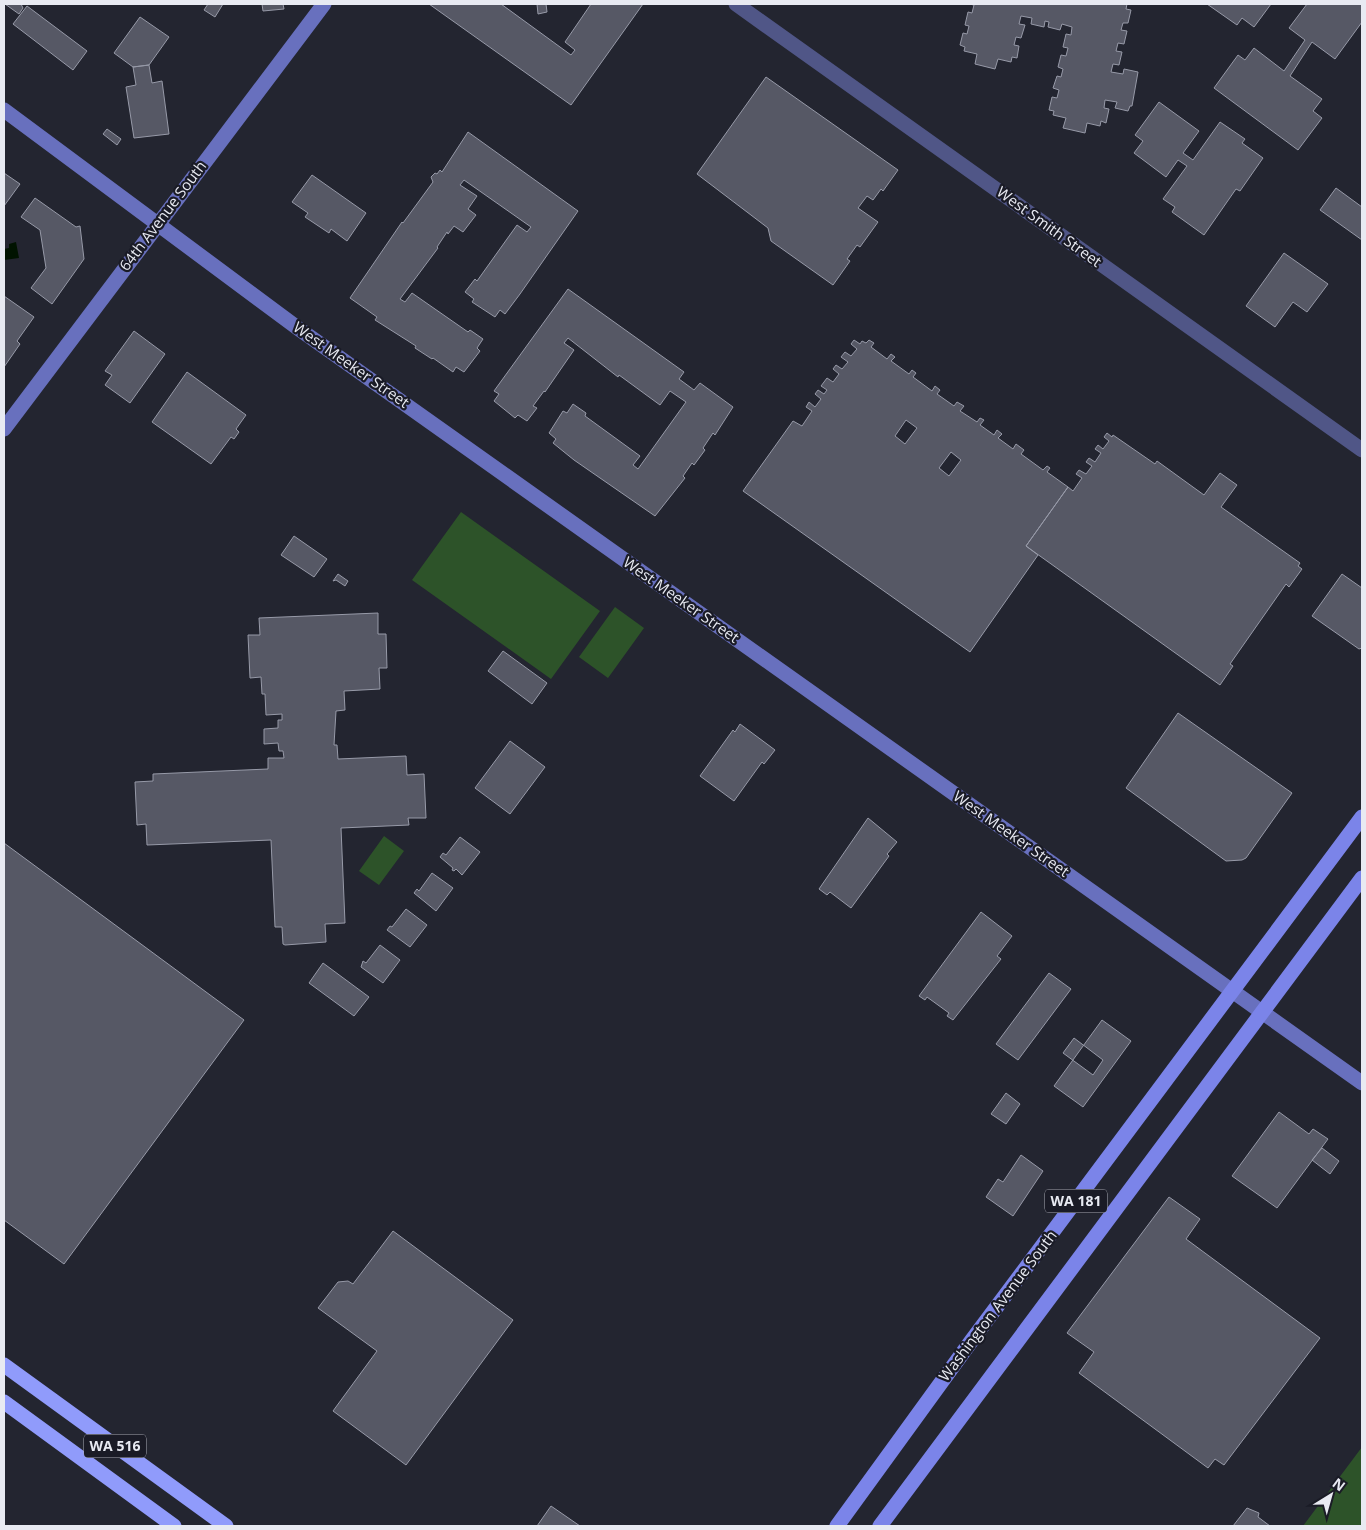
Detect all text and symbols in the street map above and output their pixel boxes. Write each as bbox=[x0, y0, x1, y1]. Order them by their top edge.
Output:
street label: 64th Avenue South bbox=[114, 156, 210, 274]
street label: West Smith Street bbox=[993, 181, 1106, 271]
street label: West Meeker Street bbox=[290, 317, 414, 412]
street label: West Meeker Street bbox=[620, 552, 744, 647]
street label: West Meeker Street bbox=[950, 786, 1074, 881]
road number: WA 181 bbox=[1045, 1190, 1107, 1212]
street label: Washington Avenue South bbox=[934, 1226, 1061, 1385]
road number: WA 516 bbox=[84, 1434, 146, 1458]
north arrow bbox=[1306, 1470, 1356, 1520]
text: N bbox=[1329, 1473, 1349, 1495]

